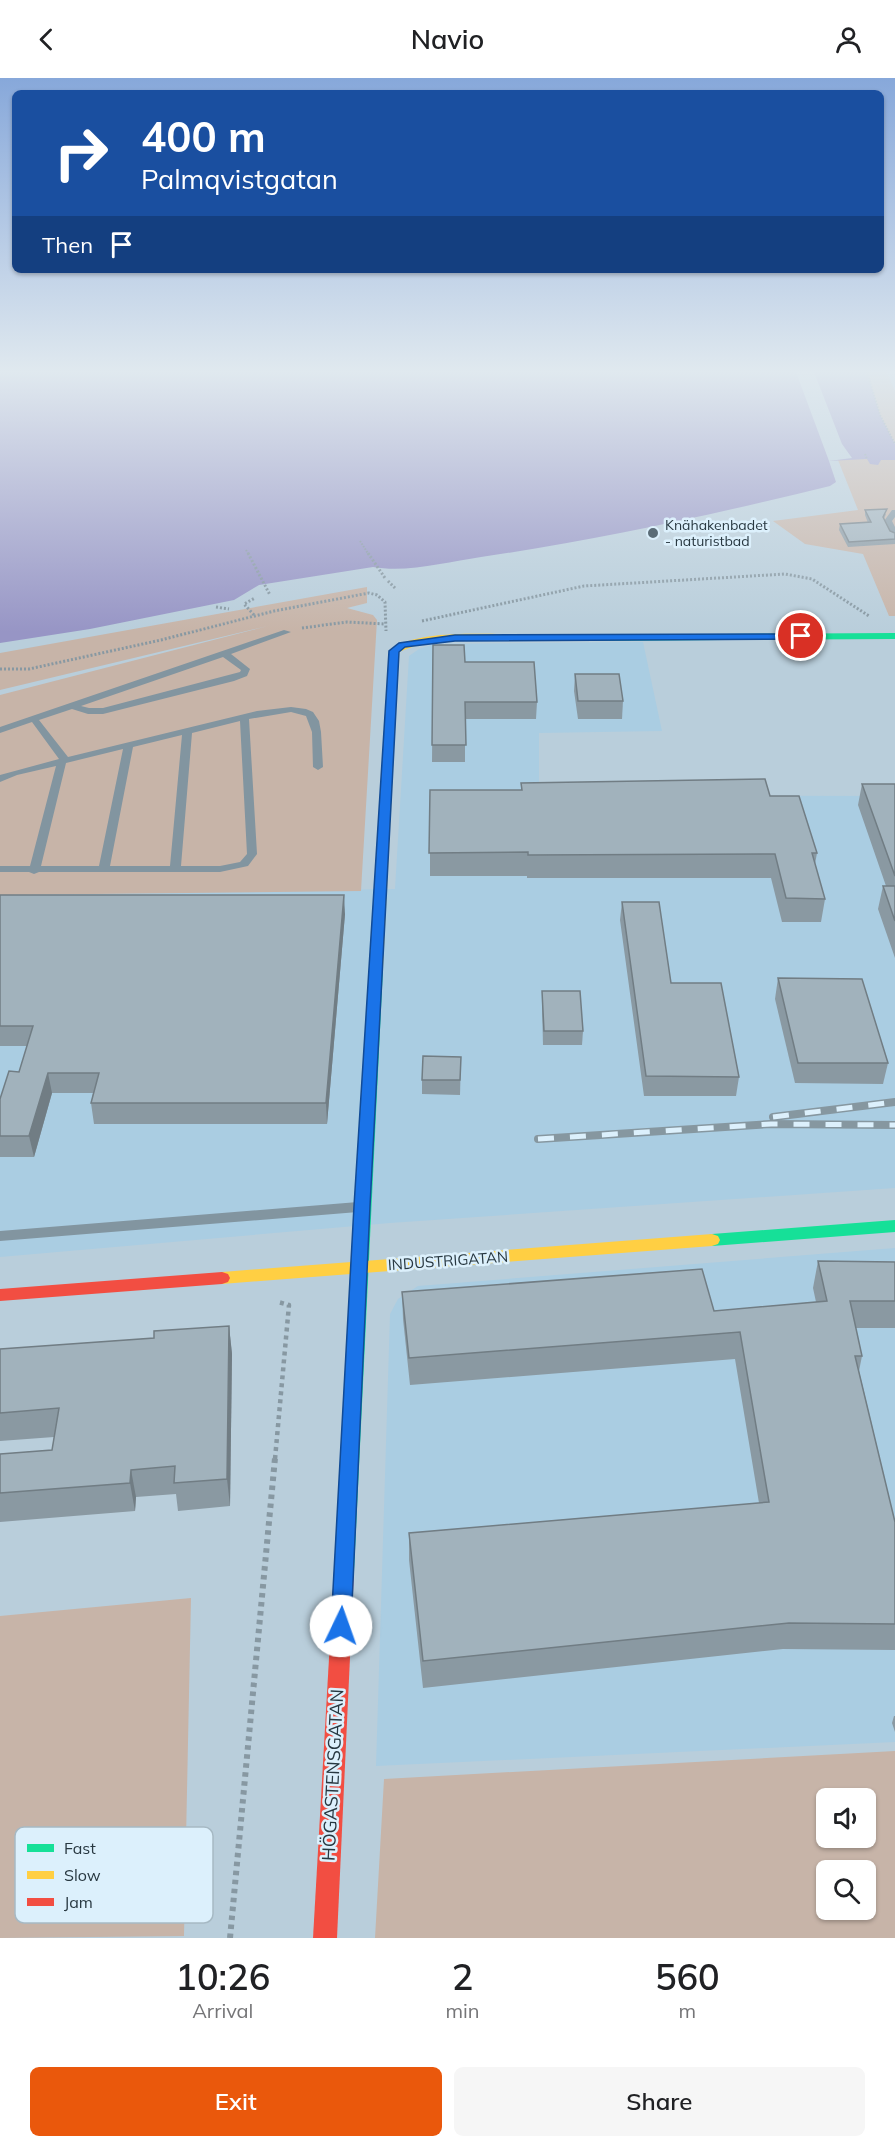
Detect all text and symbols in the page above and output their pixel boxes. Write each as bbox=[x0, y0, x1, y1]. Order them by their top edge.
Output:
text: Navio bbox=[411, 22, 484, 56]
icon: back bbox=[30, 23, 63, 56]
icon: person bbox=[832, 23, 865, 56]
text: 400 m bbox=[141, 110, 266, 163]
icon: right bbox=[42, 114, 120, 192]
text: Palmqvistgatan bbox=[141, 162, 338, 196]
icon: arrive bbox=[105, 228, 138, 261]
text: Then bbox=[42, 231, 93, 259]
place label: Knähakenbadet - naturistbad bbox=[665, 516, 768, 550]
marker: Knähakenbadet - naturistbad bbox=[646, 526, 660, 540]
pin bbox=[775, 610, 826, 661]
icon: arrive bbox=[784, 619, 817, 652]
street label: INDUSTRIGATAN bbox=[387, 1247, 509, 1274]
position arrow bbox=[309, 1594, 373, 1658]
street label: HÖGASTENSGATAN bbox=[317, 1688, 348, 1862]
map controls bbox=[816, 1788, 876, 1920]
button: sound bbox=[816, 1788, 876, 1848]
legend bbox=[15, 1827, 213, 1923]
text: Fast bbox=[64, 1838, 96, 1858]
button: search bbox=[816, 1860, 876, 1920]
text: Slow bbox=[64, 1865, 101, 1885]
text: Jam bbox=[64, 1892, 93, 1912]
text: 10:26 bbox=[175, 1954, 270, 1999]
text: 2 bbox=[452, 1954, 473, 1999]
text: 560 bbox=[655, 1954, 720, 1999]
text: Arrival bbox=[192, 1998, 253, 2023]
text: min bbox=[446, 1998, 480, 2023]
text: m bbox=[679, 1998, 696, 2023]
button: Exit bbox=[30, 2067, 442, 2136]
button: Share bbox=[454, 2067, 865, 2136]

